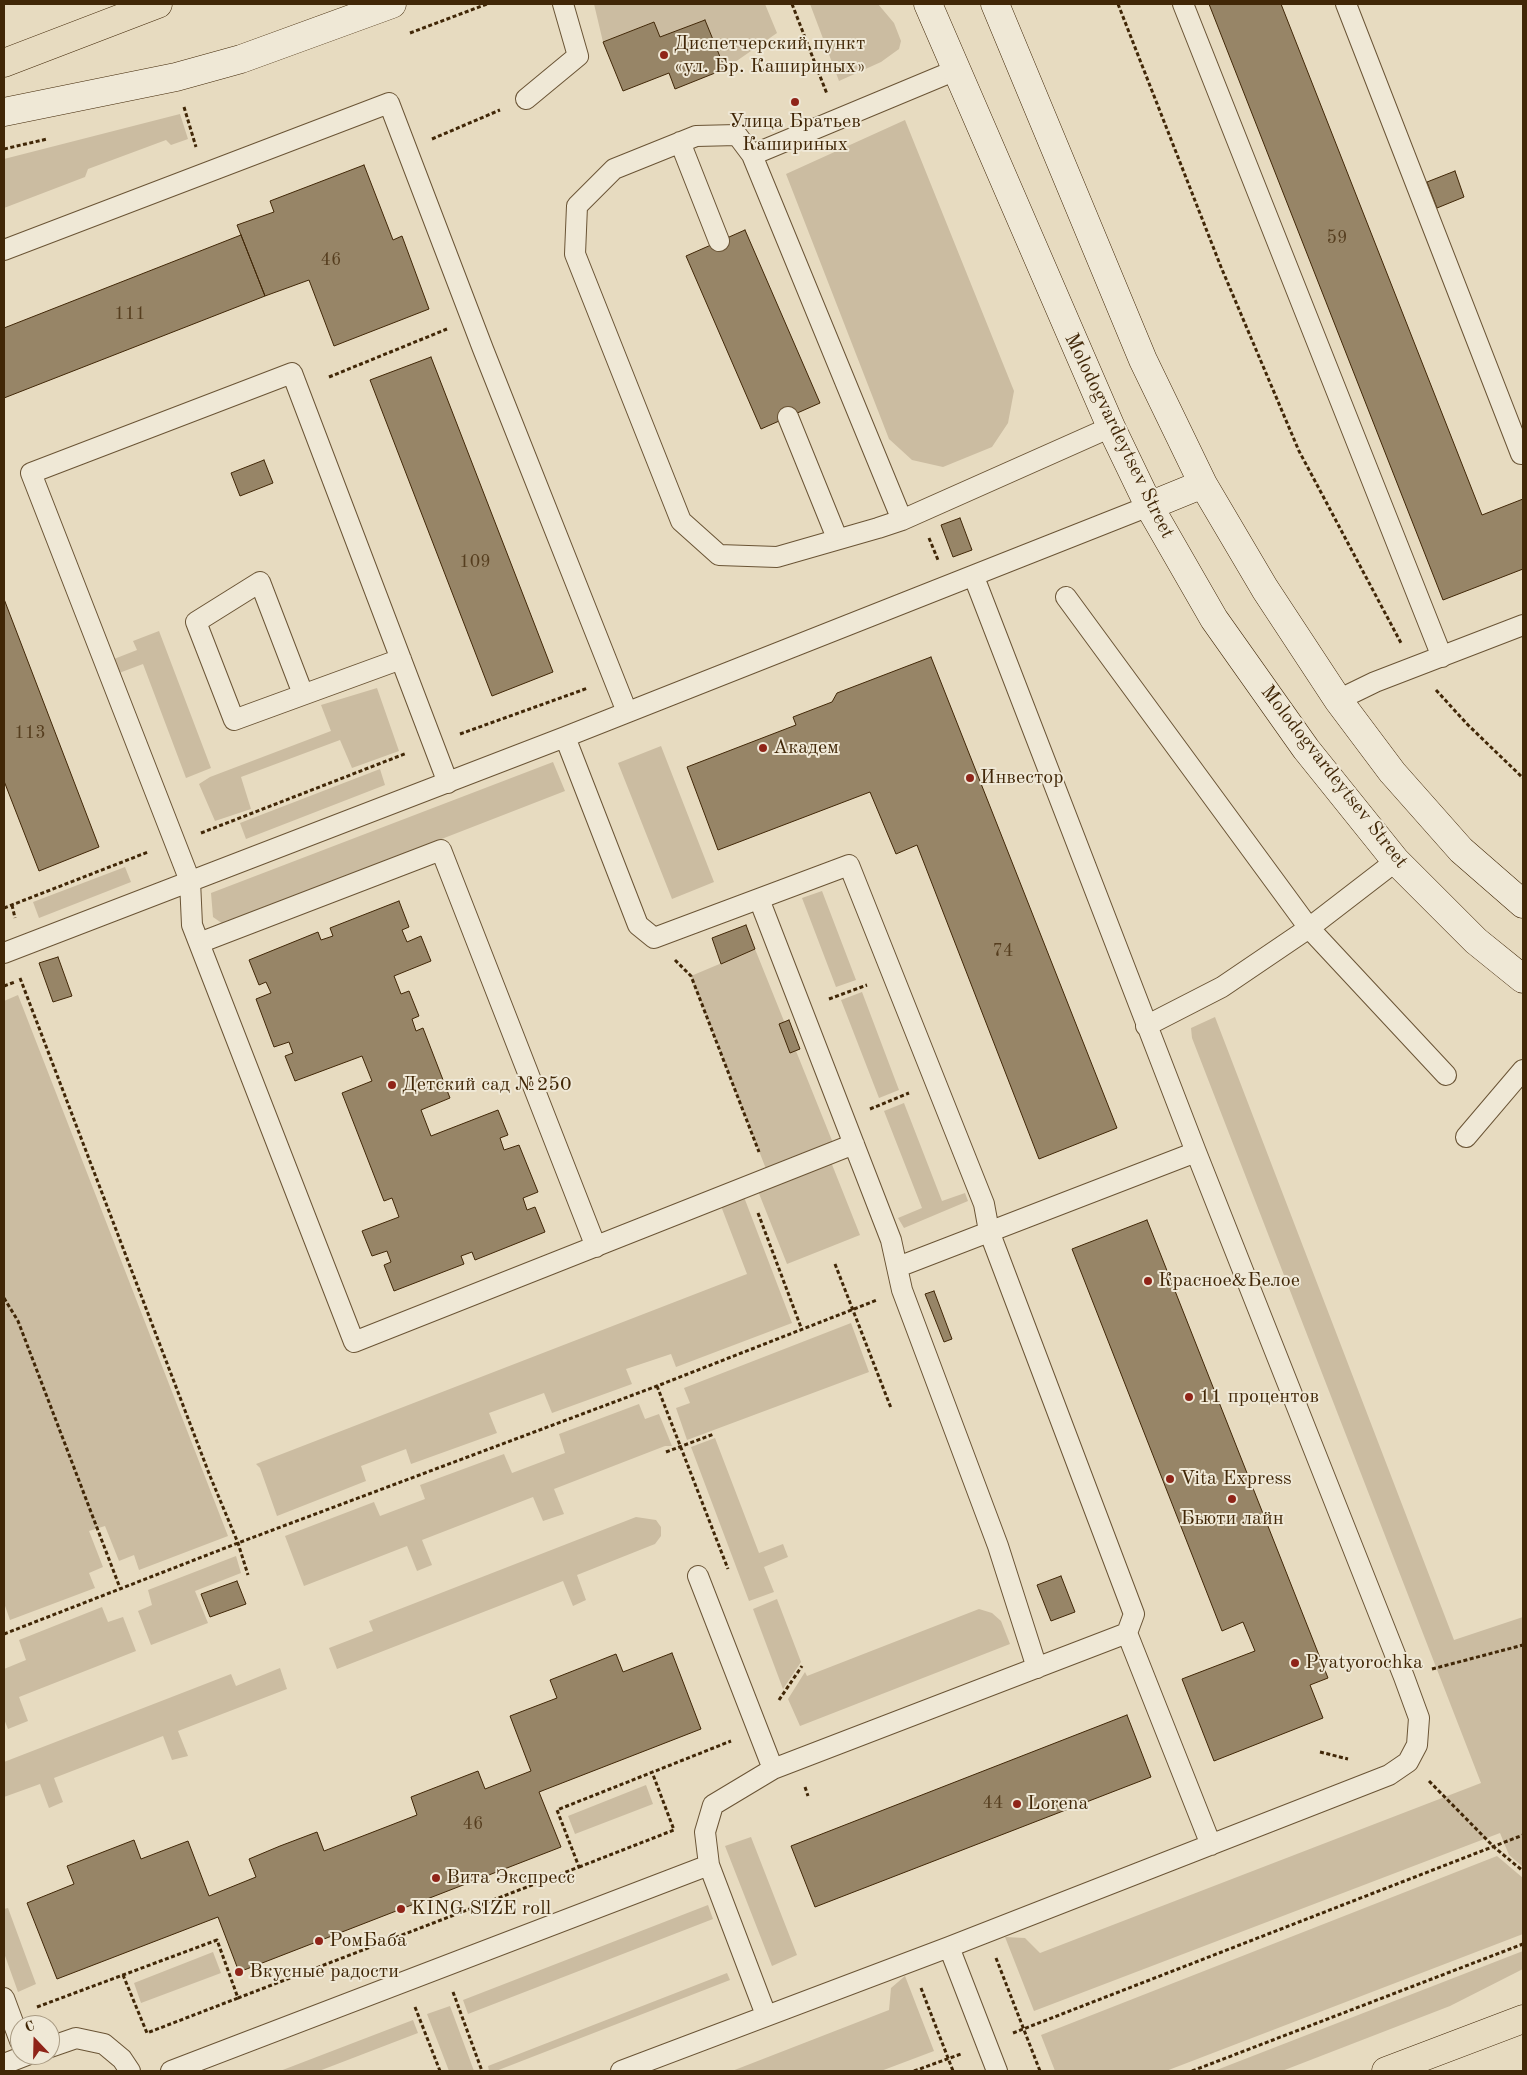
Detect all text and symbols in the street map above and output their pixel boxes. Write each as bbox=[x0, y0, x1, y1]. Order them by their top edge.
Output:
place label: Диспетчерский пункт «ул. Бр. Кашириных» bbox=[674, 32, 866, 79]
marker: Диспетчерский пункт «ул. Бр. Кашириных» bbox=[658, 49, 670, 61]
marker: Улица Братьев Кашириных bbox=[789, 96, 801, 108]
place label: Улица Братьев Кашириных bbox=[729, 110, 861, 157]
house number: 59 bbox=[1327, 227, 1347, 249]
house number: 46 bbox=[321, 249, 341, 271]
house number: 111 bbox=[114, 303, 146, 325]
street label: Molodogvardeytsev Street bbox=[1059, 329, 1179, 543]
house number: 109 bbox=[459, 551, 491, 573]
street label: Molodogvardeytsev Street bbox=[1255, 681, 1413, 873]
house number: 113 bbox=[14, 722, 46, 744]
place label: Академ bbox=[773, 736, 839, 760]
marker: Академ bbox=[757, 742, 769, 754]
place label: Инвестор bbox=[980, 766, 1064, 790]
marker: Инвестор bbox=[964, 772, 976, 784]
house number: 74 bbox=[993, 940, 1013, 962]
place label: Детский сад №250 bbox=[402, 1073, 571, 1097]
marker: Детский сад №250 bbox=[386, 1079, 398, 1091]
place label: Красное&Белое bbox=[1158, 1269, 1300, 1293]
marker: Красное&Белое bbox=[1142, 1275, 1154, 1287]
place label: 11 процентов bbox=[1199, 1385, 1319, 1409]
marker: 11 процентов bbox=[1183, 1391, 1195, 1403]
place label: Vita Express bbox=[1180, 1467, 1292, 1491]
marker: Vita Express bbox=[1164, 1473, 1176, 1485]
marker: Бьюти лайн bbox=[1226, 1493, 1238, 1505]
place label: Бьюти лайн bbox=[1180, 1507, 1284, 1531]
place label: Pyatyorochka bbox=[1305, 1651, 1423, 1675]
marker: Pyatyorochka bbox=[1289, 1657, 1301, 1669]
house number: 44 bbox=[983, 1792, 1003, 1814]
place label: Lorena bbox=[1027, 1792, 1088, 1816]
marker: Lorena bbox=[1011, 1798, 1023, 1810]
house number: 46 bbox=[463, 1813, 483, 1835]
place label: Вита Экспресс bbox=[446, 1866, 575, 1890]
marker: Вита Экспресс bbox=[430, 1872, 442, 1884]
place label: KING SIZE roll bbox=[411, 1897, 551, 1921]
marker: KING SIZE roll bbox=[395, 1903, 407, 1915]
place label: РомБаба bbox=[329, 1929, 407, 1953]
marker: РомБаба bbox=[313, 1935, 325, 1947]
place label: Вкусные радости bbox=[249, 1960, 399, 1984]
marker: Вкусные радости bbox=[233, 1966, 245, 1978]
north arrow bbox=[10, 2015, 60, 2065]
text: С bbox=[23, 2019, 37, 2035]

